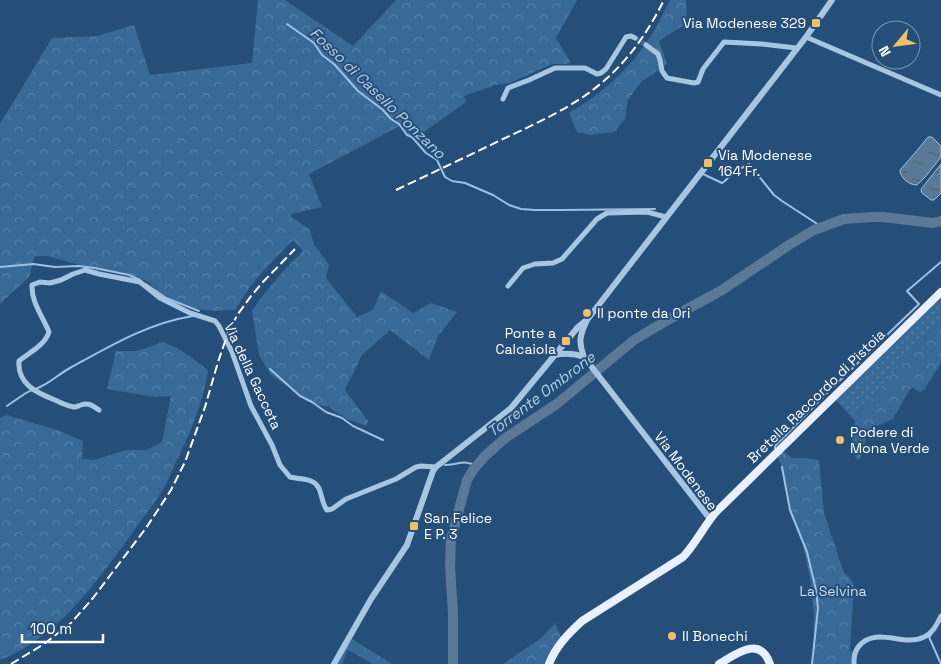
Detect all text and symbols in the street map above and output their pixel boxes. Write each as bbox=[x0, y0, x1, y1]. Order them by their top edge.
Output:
place label: Via Modenese 329 bbox=[683, 14, 806, 32]
marker: Via Modenese 329 bbox=[810, 17, 822, 29]
north arrow bbox=[871, 20, 921, 70]
water label: Fosso di Casello Ponzano bbox=[306, 23, 450, 163]
text: N bbox=[874, 43, 895, 60]
place label: Via Modenese 164 Fr. bbox=[718, 146, 812, 180]
marker: Via Modenese 164 Fr. bbox=[702, 157, 714, 169]
place label: Il ponte da Ori bbox=[597, 304, 690, 322]
marker: Il ponte da Ori bbox=[581, 307, 593, 319]
street label: Via della Gacceta bbox=[220, 320, 286, 432]
place label: Ponte a Calcaiola bbox=[496, 324, 556, 358]
street label: Bretella Raccordo di Pistoia bbox=[743, 325, 889, 467]
marker: Ponte a Calcaiola bbox=[560, 335, 572, 347]
water label: Torrente Ombrone bbox=[483, 347, 600, 441]
place label: Podere di Mona Verde bbox=[850, 423, 930, 457]
street label: Via Modenese bbox=[650, 428, 722, 514]
marker: Podere di Mona Verde bbox=[834, 434, 846, 446]
place label: San Felice E P. 3 bbox=[424, 509, 492, 543]
marker: San Felice E P. 3 bbox=[408, 520, 420, 532]
park label: La Selvina bbox=[799, 582, 867, 600]
scale bar bbox=[22, 612, 104, 644]
text: 100 m bbox=[30, 619, 72, 638]
place label: Il Bonechi bbox=[682, 627, 748, 645]
marker: Il Bonechi bbox=[666, 630, 678, 642]

